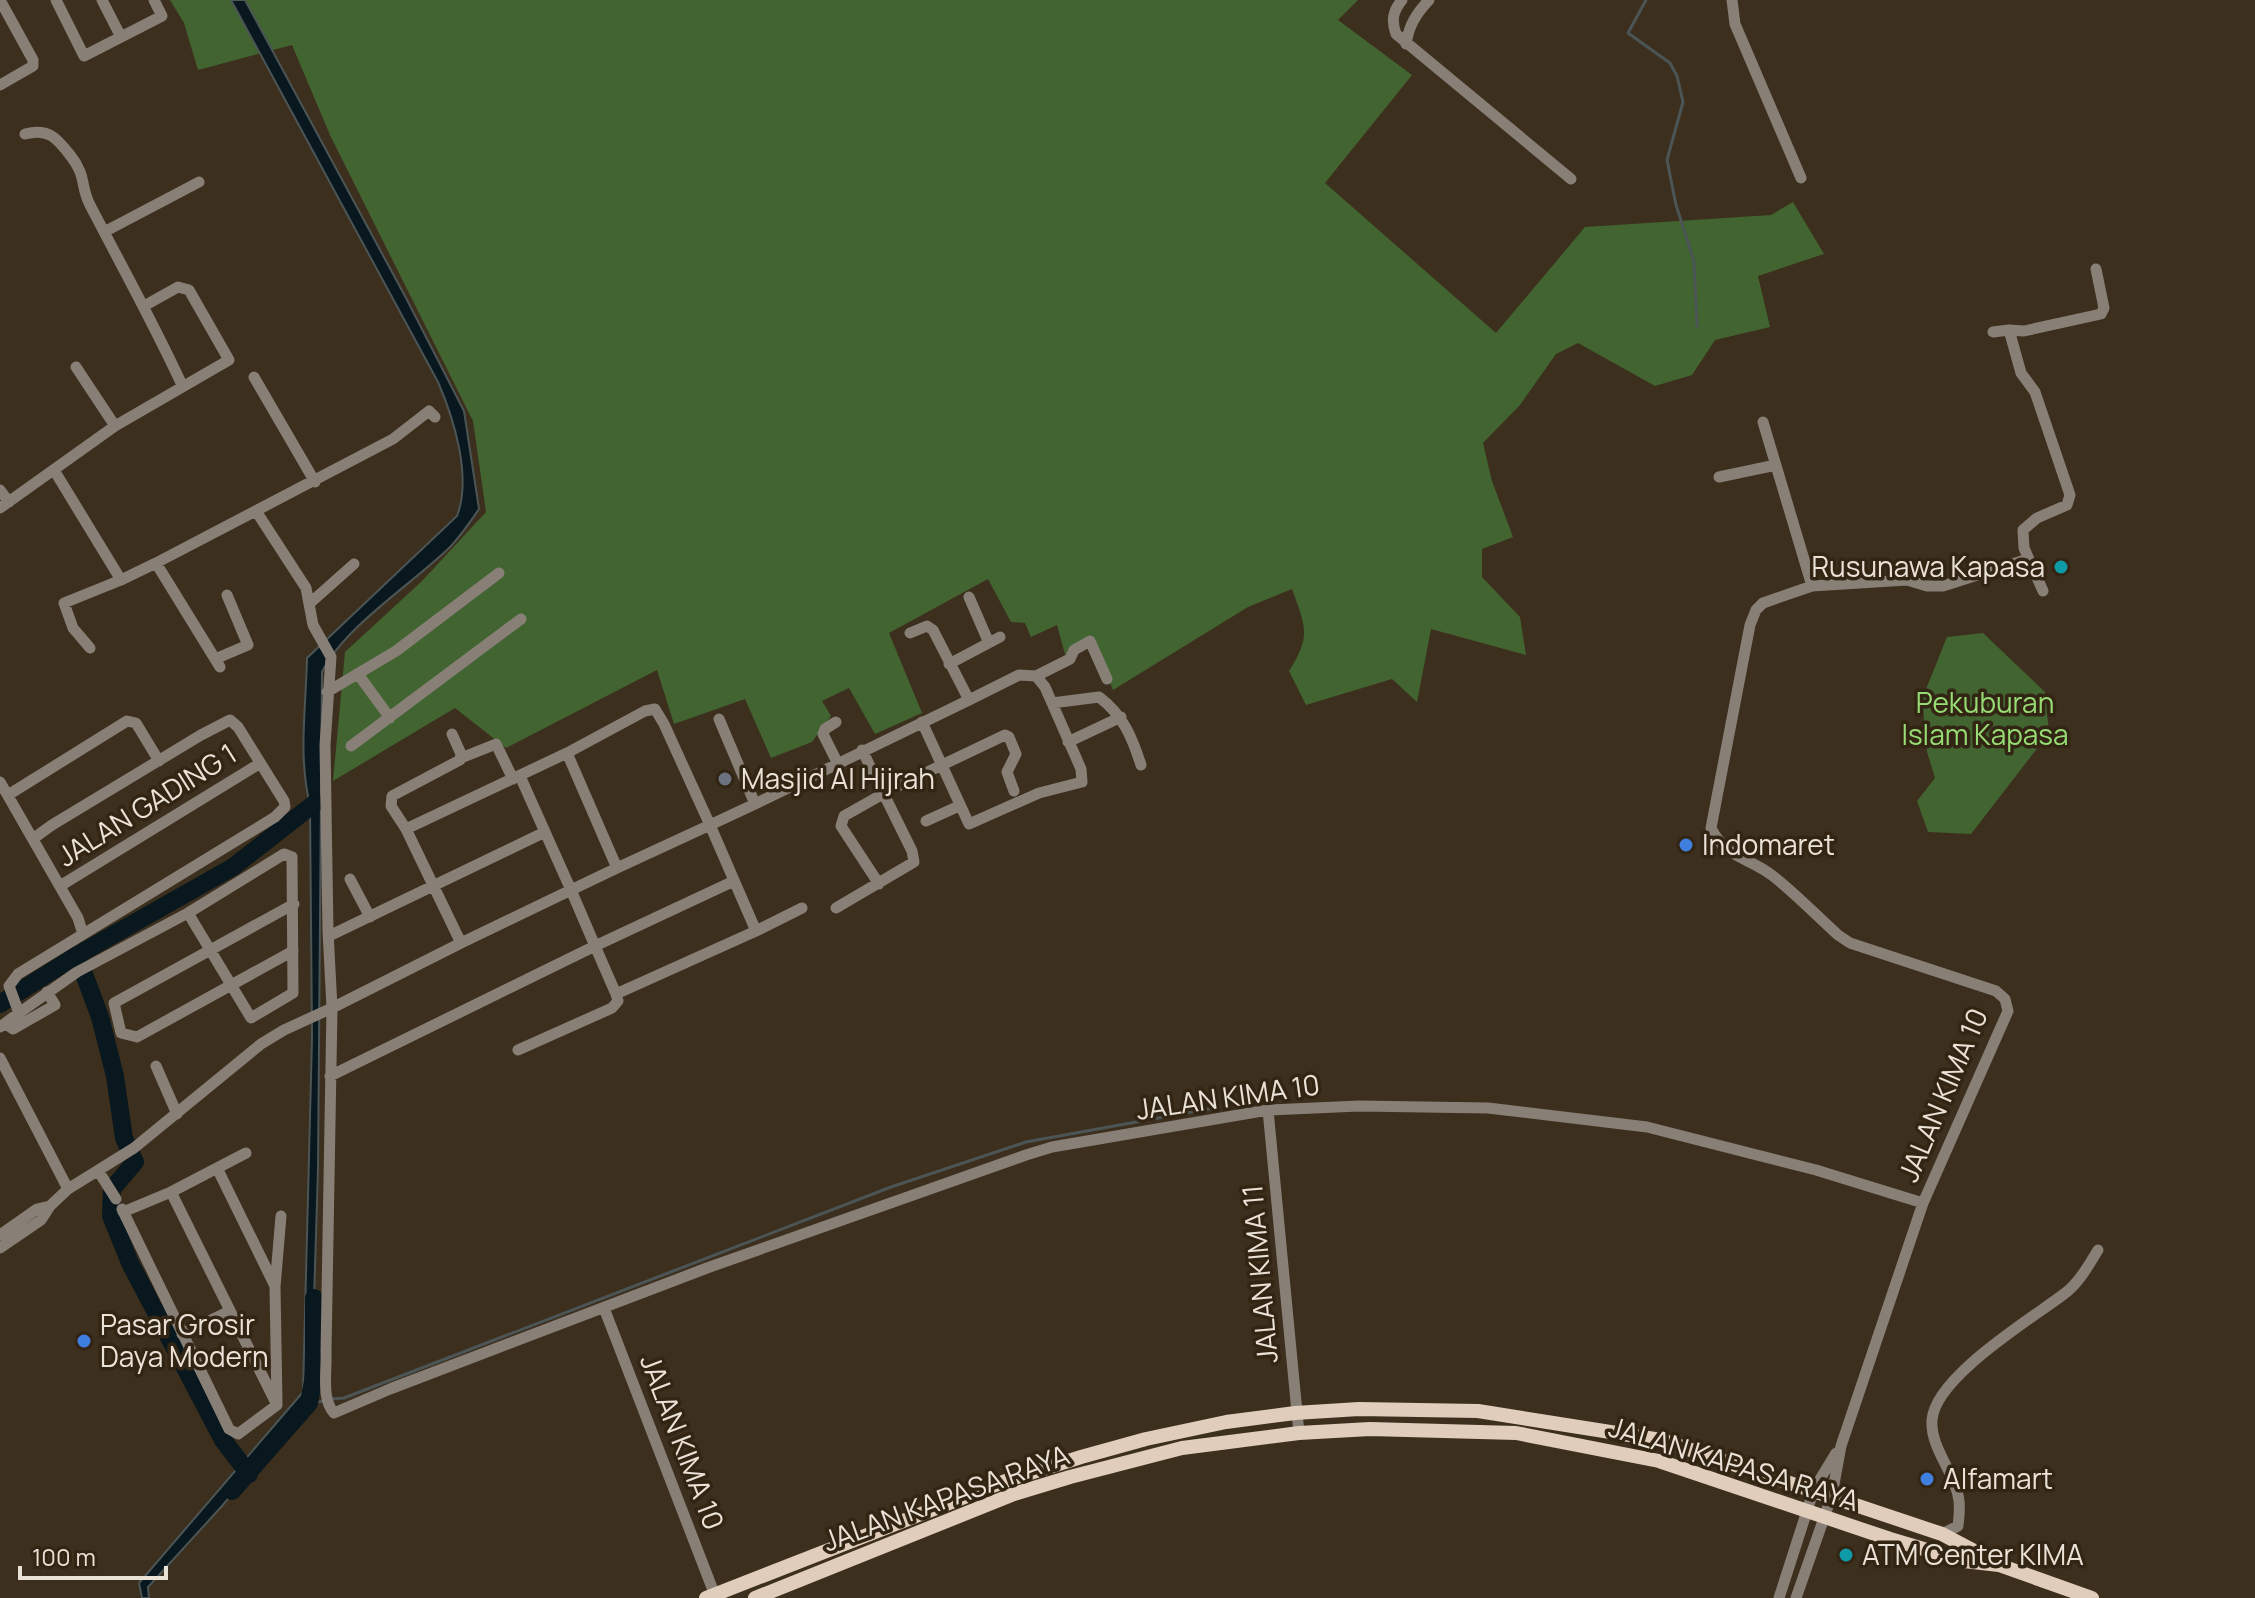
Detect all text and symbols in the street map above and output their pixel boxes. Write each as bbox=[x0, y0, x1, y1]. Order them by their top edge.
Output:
place label: Rusunawa Kapasa bbox=[1811, 547, 2045, 585]
marker: Rusunawa Kapasa bbox=[2052, 558, 2070, 576]
park label: Pekuburan Islam Kapasa bbox=[1901, 683, 2069, 753]
street label: JALAN GADING 1 bbox=[50, 734, 243, 874]
place label: Masjid Al Hijrah bbox=[741, 759, 935, 797]
marker: Masjid Al Hijrah bbox=[716, 770, 734, 788]
place label: Indomaret bbox=[1702, 825, 1835, 863]
marker: Indomaret bbox=[1677, 836, 1695, 854]
street label: JALAN KIMA 10 bbox=[1888, 1002, 1996, 1187]
street label: JALAN KIMA 10 bbox=[1134, 1064, 1322, 1128]
street label: JALAN KIMA 11 bbox=[1232, 1183, 1286, 1365]
place label: Pasar Grosir Daya Modern bbox=[100, 1305, 269, 1375]
marker: Pasar Grosir Daya Modern bbox=[75, 1332, 93, 1350]
street label: JALAN KIMA 10 bbox=[632, 1348, 734, 1535]
street label: JALAN KAPASA RAYA bbox=[1605, 1407, 1864, 1519]
street label: JALAN KAPASA RAYA bbox=[817, 1435, 1074, 1559]
place label: Alfamart bbox=[1943, 1459, 2053, 1497]
marker: Alfamart bbox=[1918, 1470, 1936, 1488]
scale bar bbox=[20, 1530, 166, 1580]
place label: ATM Center KIMA bbox=[1862, 1535, 2084, 1573]
text: 100 m bbox=[32, 1540, 96, 1573]
marker: ATM Center KIMA bbox=[1837, 1546, 1855, 1564]

